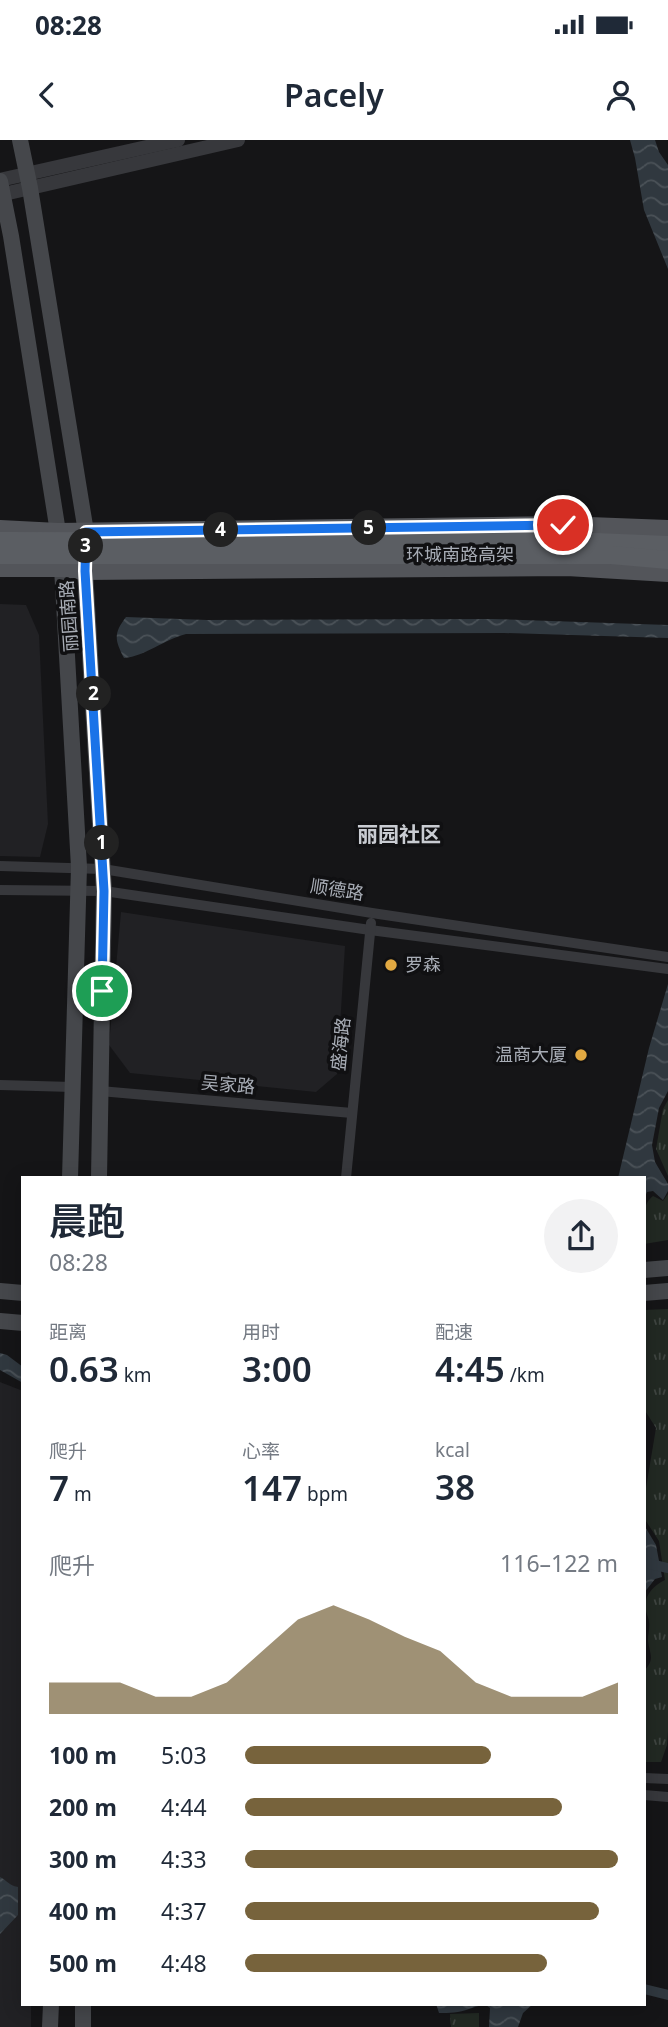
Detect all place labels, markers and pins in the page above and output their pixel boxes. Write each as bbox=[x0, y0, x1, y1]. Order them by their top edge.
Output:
pin bbox=[533, 495, 593, 555]
pin: 5 bbox=[352, 510, 386, 546]
pin: 4 bbox=[204, 512, 238, 548]
pin: 3 bbox=[68, 528, 104, 564]
pin: 2 bbox=[76, 676, 112, 712]
pin: 1 bbox=[84, 826, 119, 860]
place label: 罗森 bbox=[405, 952, 441, 976]
marker: 罗森 bbox=[383, 957, 399, 973]
pin bbox=[72, 961, 132, 1021]
place label: 温商大厦 bbox=[495, 1042, 567, 1066]
marker: 温商大厦 bbox=[573, 1047, 589, 1063]

